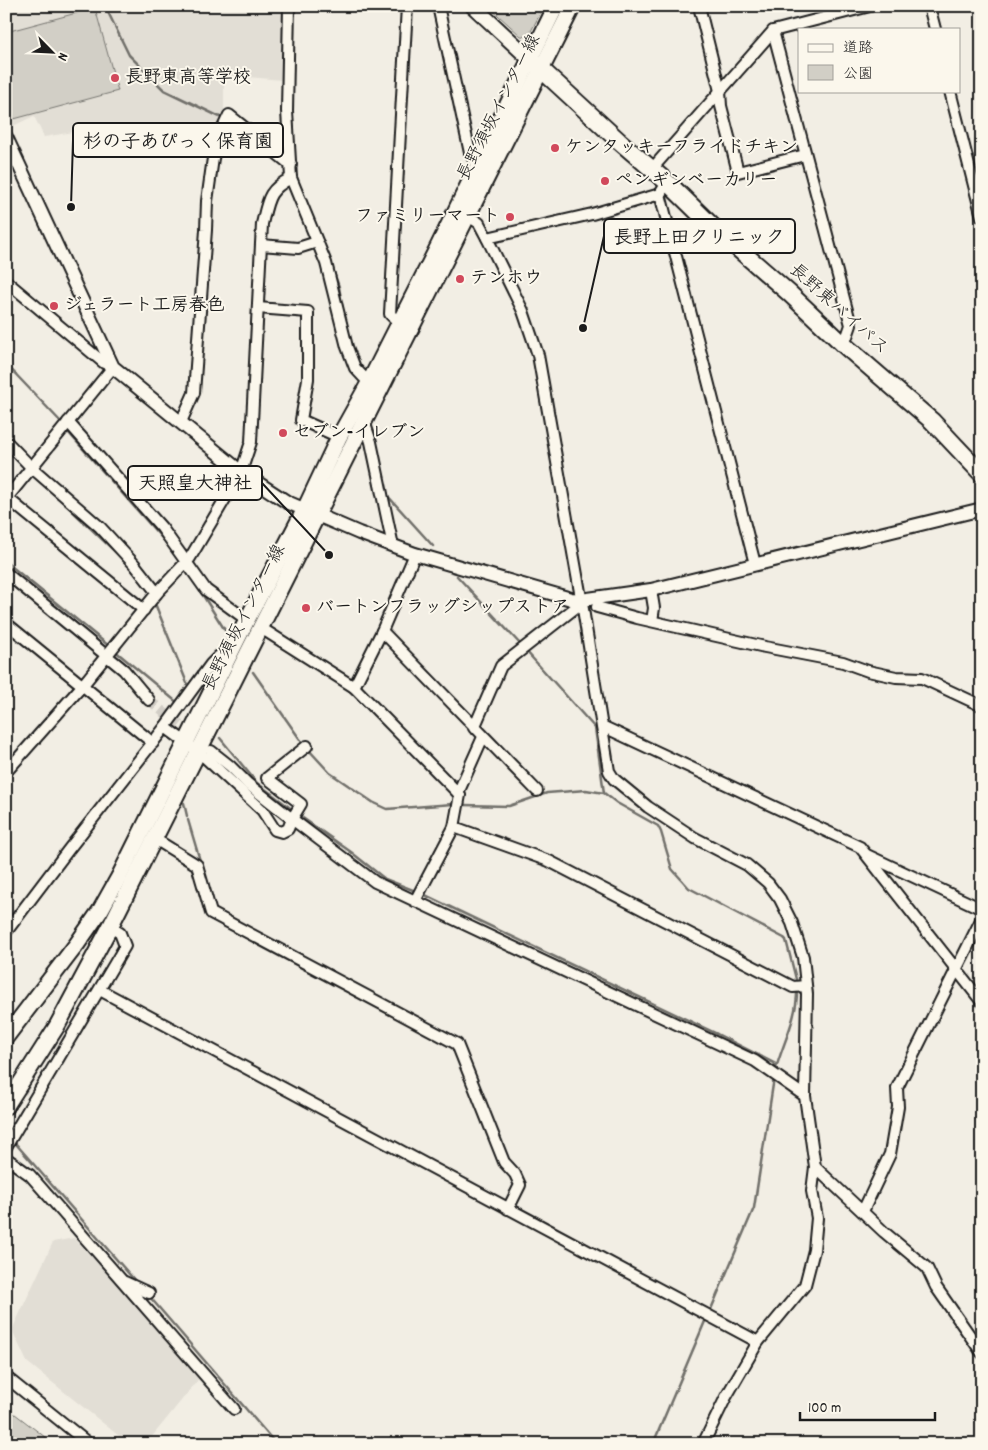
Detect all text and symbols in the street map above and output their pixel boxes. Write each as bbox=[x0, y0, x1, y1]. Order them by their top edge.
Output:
north arrow bbox=[28, 28, 78, 78]
legend bbox=[798, 28, 960, 92]
street label: 長野須坂インター線 bbox=[452, 30, 548, 186]
text: 道路 bbox=[843, 38, 873, 60]
text: N bbox=[51, 49, 73, 64]
text: 公園 bbox=[843, 64, 873, 86]
place label: 長野東高等学校 bbox=[125, 66, 251, 91]
marker: 長野東高等学校 bbox=[109, 72, 121, 84]
callout: 杉の子あぴっく保育園 bbox=[73, 123, 283, 157]
text: 杉の子あぴっく保育園 bbox=[83, 130, 273, 157]
place label: ケンタッキーフライドチキン bbox=[565, 136, 798, 161]
marker: ケンタッキーフライドチキン bbox=[549, 142, 561, 154]
place label: ペンギンベーカリー bbox=[615, 169, 777, 194]
marker: ペンギンベーカリー bbox=[599, 175, 611, 187]
place label: ファミリーマート bbox=[355, 205, 500, 230]
marker: ファミリーマート bbox=[504, 211, 516, 223]
callout: 長野上田クリニック bbox=[604, 219, 795, 253]
text: 長野上田クリニック bbox=[613, 226, 785, 253]
street label: 長野東バイパス bbox=[783, 259, 893, 361]
place label: テンホウ bbox=[470, 267, 542, 292]
marker: テンホウ bbox=[454, 273, 466, 285]
place label: ジェラート工房春色 bbox=[64, 294, 225, 319]
marker: ジェラート工房春色 bbox=[48, 300, 60, 312]
place label: セブン-イレブン bbox=[293, 421, 425, 446]
marker: セブン-イレブン bbox=[277, 427, 289, 439]
callout: 天照皇大神社 bbox=[128, 466, 262, 500]
text: 天照皇大神社 bbox=[138, 472, 252, 499]
street label: 長野須坂インター線 bbox=[197, 540, 293, 696]
place label: バートンフラッグシップストア bbox=[316, 596, 569, 621]
marker: バートンフラッグシップストア bbox=[300, 602, 312, 614]
scale bar bbox=[800, 1390, 936, 1422]
text: 100 m bbox=[808, 1398, 841, 1420]

